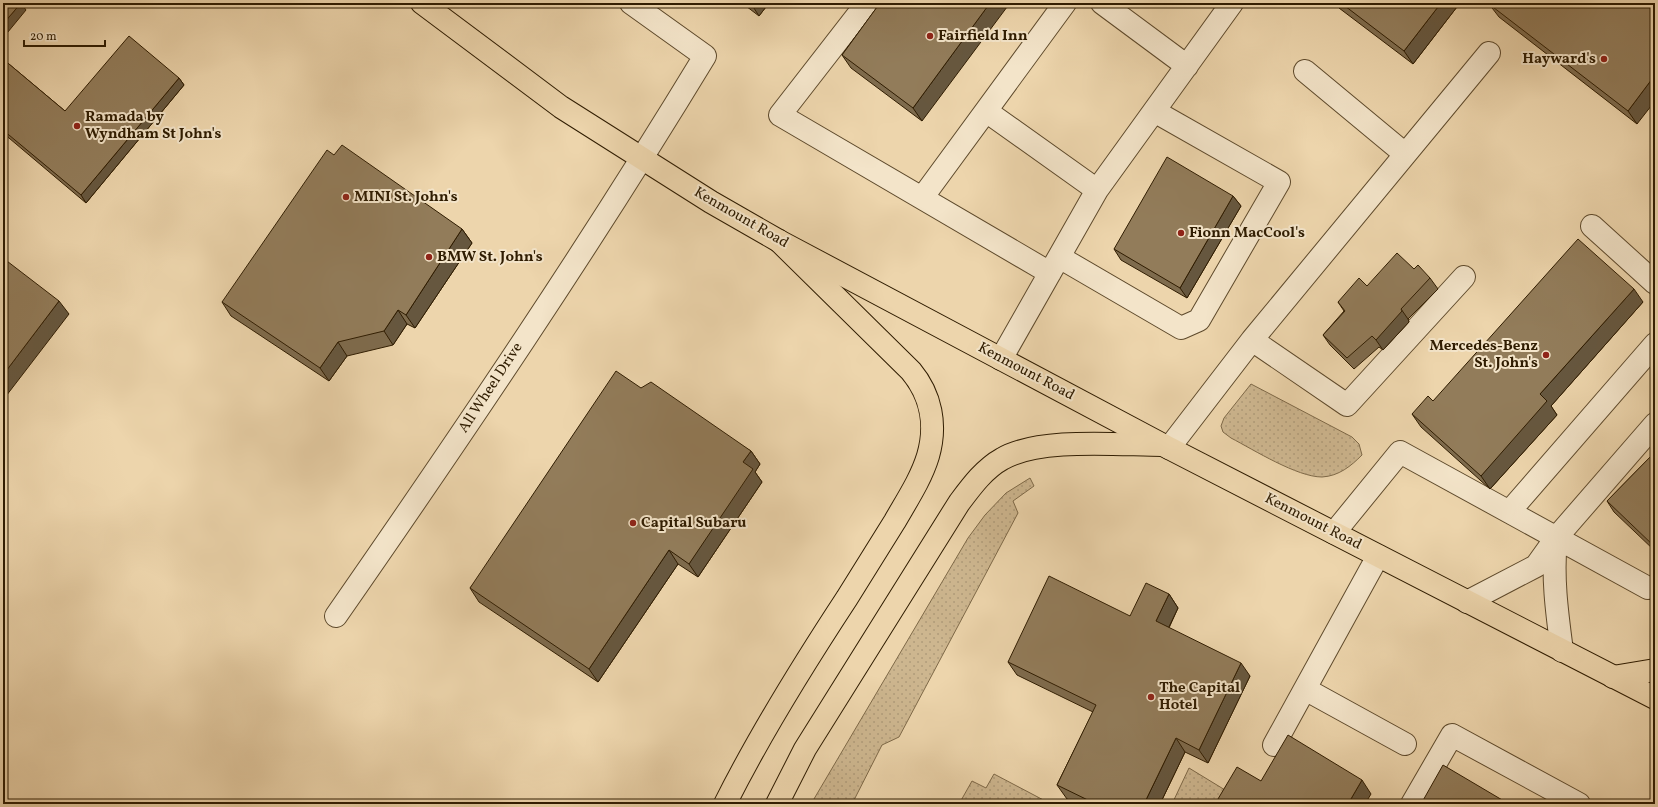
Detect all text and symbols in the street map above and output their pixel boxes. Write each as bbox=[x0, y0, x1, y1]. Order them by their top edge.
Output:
scale bar bbox=[24, 22, 105, 48]
place label: Fairfield Inn bbox=[938, 26, 1028, 47]
text: 20 m bbox=[30, 29, 57, 45]
marker: Fairfield Inn bbox=[925, 31, 935, 41]
place label: Hayward's bbox=[1522, 49, 1596, 70]
marker: Hayward's bbox=[1599, 54, 1609, 64]
place label: Ramada by Wyndham St John's bbox=[85, 107, 222, 145]
marker: Ramada by Wyndham St John's bbox=[72, 121, 82, 131]
street label: Kenmount Road bbox=[690, 182, 792, 254]
place label: MINI St. John's bbox=[354, 187, 458, 208]
marker: MINI St. John's bbox=[341, 192, 351, 202]
place label: Fionn MacCool's bbox=[1189, 223, 1305, 244]
marker: Fionn MacCool's bbox=[1176, 228, 1186, 238]
place label: BMW St. John's bbox=[437, 247, 543, 268]
marker: BMW St. John's bbox=[424, 252, 434, 262]
place label: Mercedes-Benz St. John's bbox=[1429, 336, 1538, 374]
street label: Kenmount Road bbox=[974, 338, 1078, 406]
street label: All Wheel Drive bbox=[454, 339, 528, 437]
marker: Mercedes-Benz St. John's bbox=[1541, 350, 1551, 360]
street label: Kenmount Road bbox=[1261, 488, 1365, 556]
place label: Capital Subaru bbox=[641, 513, 746, 534]
marker: Capital Subaru bbox=[628, 518, 638, 528]
place label: The Capital Hotel bbox=[1159, 678, 1240, 716]
marker: The Capital Hotel bbox=[1146, 692, 1156, 702]

